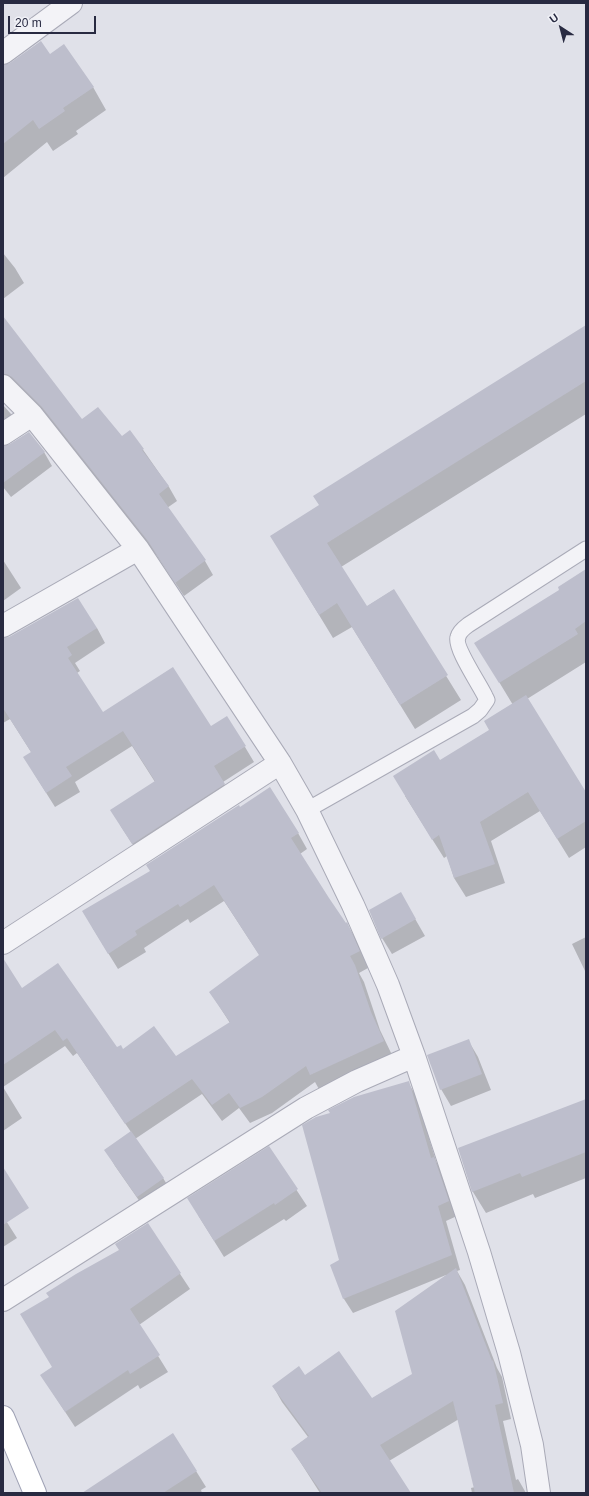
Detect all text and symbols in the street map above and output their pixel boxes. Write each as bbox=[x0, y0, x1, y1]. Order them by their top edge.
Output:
scale bar bbox=[10, 8, 98, 34]
north arrow bbox=[541, 8, 581, 48]
text: U bbox=[547, 11, 561, 25]
text: 20 m bbox=[15, 16, 42, 30]

